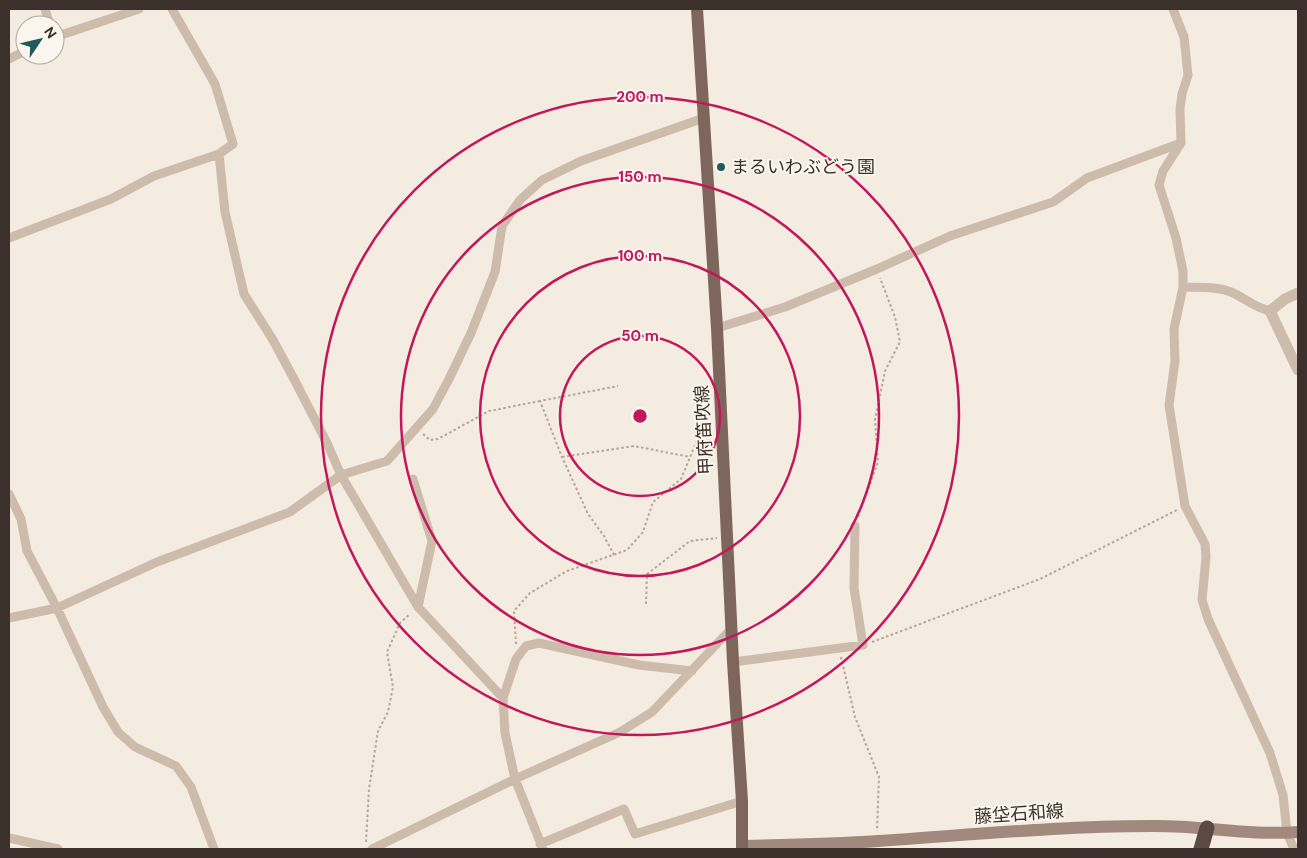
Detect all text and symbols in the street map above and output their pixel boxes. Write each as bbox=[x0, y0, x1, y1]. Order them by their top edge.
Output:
north arrow bbox=[15, 15, 65, 65]
text: N bbox=[40, 23, 61, 42]
text: 200 m bbox=[616, 87, 664, 107]
place label: まるいわぶどう園 bbox=[731, 155, 875, 179]
marker: まるいわぶどう園 bbox=[715, 161, 727, 173]
text: 150 m bbox=[619, 167, 662, 187]
text: 100 m bbox=[618, 246, 662, 266]
text: 50 m bbox=[621, 326, 659, 346]
street label: 甲府笛吹線 bbox=[690, 384, 718, 476]
centre of rings bbox=[631, 407, 649, 425]
street label: 藤垈石和線 bbox=[973, 799, 1065, 829]

